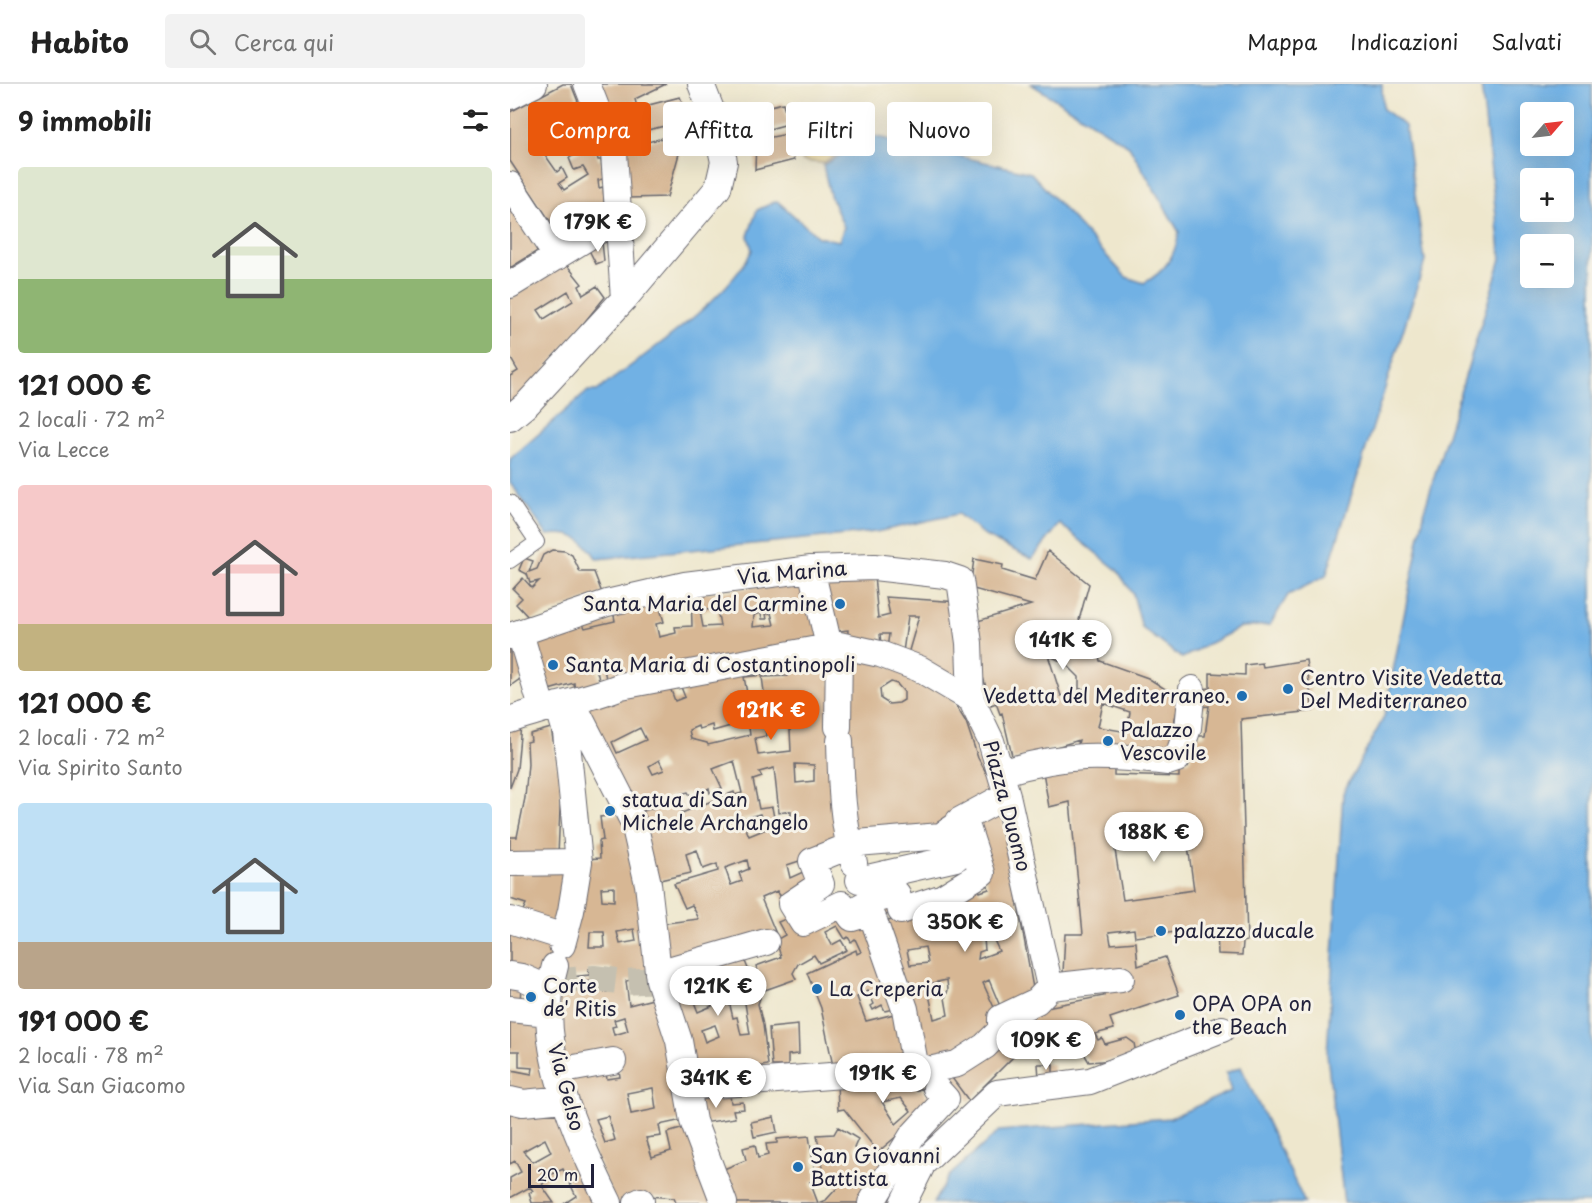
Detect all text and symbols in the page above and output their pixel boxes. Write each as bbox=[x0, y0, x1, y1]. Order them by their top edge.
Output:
search box bbox=[165, 14, 585, 68]
text: Habito bbox=[30, 20, 129, 63]
icon: search bbox=[186, 25, 219, 58]
text: Cerca qui bbox=[234, 25, 334, 58]
text: Mappa bbox=[1247, 25, 1317, 57]
text: Indicazioni bbox=[1350, 25, 1458, 57]
text: Salvati bbox=[1491, 25, 1562, 57]
text: 9 immobili bbox=[18, 101, 152, 140]
chip: Compra bbox=[528, 102, 651, 156]
chip: Affitta bbox=[663, 102, 774, 156]
chip: Filtri bbox=[786, 102, 875, 156]
chip: Nuovo bbox=[887, 102, 992, 156]
north arrow bbox=[1520, 102, 1574, 156]
map controls bbox=[1520, 102, 1574, 288]
icon: filters bbox=[459, 104, 492, 137]
button: + bbox=[1520, 168, 1574, 222]
pin: 179K € bbox=[549, 202, 647, 253]
icon: home bbox=[201, 206, 309, 314]
text: 179K € bbox=[564, 206, 632, 236]
button: − bbox=[1520, 234, 1574, 288]
text: 121 000 € bbox=[18, 365, 152, 404]
text: 2 locali · 72 m² bbox=[18, 404, 165, 434]
text: Via Lecce bbox=[18, 434, 110, 464]
icon: home bbox=[201, 524, 309, 632]
street label: Via Marina bbox=[736, 552, 848, 592]
place label: Santa Maria del Carmine bbox=[583, 588, 828, 618]
marker: Santa Maria del Carmine bbox=[833, 597, 847, 611]
pin: 141K € bbox=[1014, 620, 1112, 671]
text: 141K € bbox=[1029, 624, 1097, 654]
place label: Santa Maria di Costantinopoli bbox=[565, 649, 856, 679]
marker: Santa Maria di Costantinopoli bbox=[546, 658, 560, 672]
place label: Centro Visite Vedetta Del Mediterraneo bbox=[1300, 662, 1503, 715]
place label: Vedetta del Mediterraneo. bbox=[983, 680, 1230, 710]
marker: Centro Visite Vedetta Del Mediterraneo bbox=[1281, 682, 1295, 696]
text: 121 000 € bbox=[18, 683, 152, 722]
marker: Vedetta del Mediterraneo. bbox=[1235, 689, 1249, 703]
pin: 121K € bbox=[722, 690, 820, 741]
text: 121K € bbox=[736, 694, 806, 724]
place label: Palazzo Vescovile bbox=[1120, 714, 1207, 767]
text: 2 locali · 72 m² bbox=[18, 722, 165, 752]
marker: Palazzo Vescovile bbox=[1101, 734, 1115, 748]
street label: Piazza Duomo bbox=[976, 737, 1040, 875]
text: Via Spirito Santo bbox=[18, 752, 183, 782]
place label: statua di San Michele Archangelo bbox=[622, 784, 808, 837]
marker: statua di San Michele Archangelo bbox=[603, 804, 617, 818]
pin: 188K € bbox=[1105, 812, 1203, 863]
text: 188K € bbox=[1118, 816, 1190, 846]
icon: home bbox=[201, 842, 309, 950]
pin: 350K € bbox=[916, 902, 1014, 953]
text: 350K € bbox=[926, 906, 1004, 936]
place label: palazzo ducale bbox=[1173, 915, 1314, 945]
marker: palazzo ducale bbox=[1154, 924, 1168, 938]
pin: 121K € bbox=[669, 966, 767, 1017]
place label: Corte de' Ritis bbox=[543, 970, 616, 1023]
text: 121K € bbox=[683, 970, 753, 1000]
place label: La Creperia bbox=[829, 973, 944, 1003]
marker: La Creperia bbox=[810, 982, 824, 996]
place label: OPA OPA on the Beach bbox=[1192, 988, 1312, 1041]
marker: Corte de' Ritis bbox=[524, 990, 538, 1004]
text: 191 000 € bbox=[18, 1001, 149, 1040]
marker: OPA OPA on the Beach bbox=[1173, 1008, 1187, 1022]
pin: 109K € bbox=[997, 1020, 1095, 1071]
text: 109K € bbox=[1010, 1024, 1082, 1054]
street label: Via Gelso bbox=[541, 1039, 593, 1134]
text: 2 locali · 78 m² bbox=[18, 1040, 164, 1070]
pin: 191K € bbox=[834, 1053, 932, 1104]
text: 191K € bbox=[849, 1057, 917, 1087]
pin: 341K € bbox=[667, 1058, 765, 1109]
text: 341K € bbox=[680, 1062, 752, 1092]
text: Via San Giacomo bbox=[18, 1070, 186, 1100]
place label: San Giovanni Battista bbox=[810, 1140, 941, 1193]
marker: San Giovanni Battista bbox=[791, 1160, 805, 1174]
scale bar bbox=[528, 1161, 594, 1188]
text: 20 m bbox=[537, 1162, 578, 1186]

